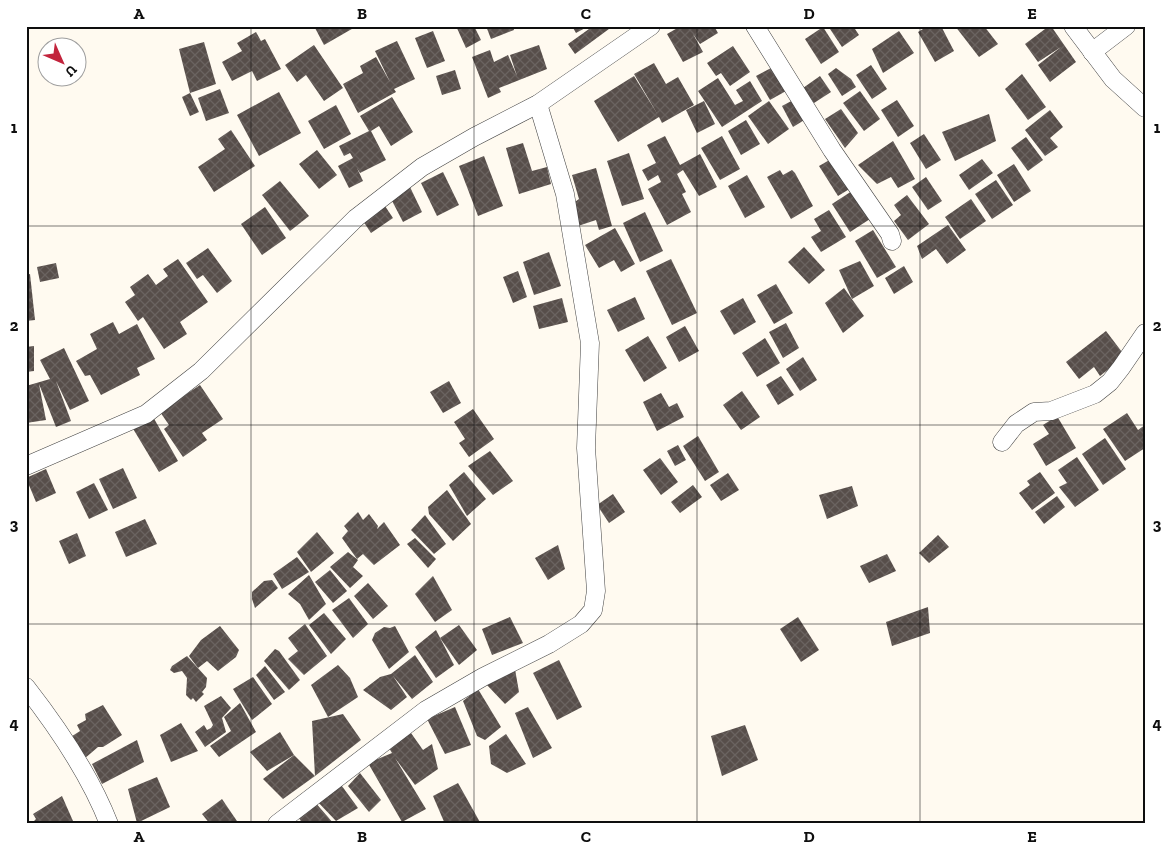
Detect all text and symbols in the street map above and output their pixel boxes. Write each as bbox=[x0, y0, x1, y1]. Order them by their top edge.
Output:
text: A bbox=[134, 4, 145, 23]
text: B bbox=[357, 4, 367, 23]
text: C bbox=[581, 4, 591, 23]
text: D bbox=[803, 4, 815, 23]
text: E bbox=[1027, 4, 1037, 23]
north arrow bbox=[38, 38, 88, 88]
text: U bbox=[61, 61, 80, 80]
text: 1 bbox=[11, 118, 18, 137]
text: 1 bbox=[1154, 118, 1161, 137]
text: 2 bbox=[10, 316, 19, 335]
text: 2 bbox=[1153, 316, 1162, 335]
text: 3 bbox=[10, 515, 19, 534]
text: 3 bbox=[1153, 515, 1162, 534]
text: 4 bbox=[9, 714, 19, 733]
text: 4 bbox=[1152, 714, 1162, 733]
text: A bbox=[134, 827, 145, 846]
text: B bbox=[357, 827, 367, 846]
text: C bbox=[581, 827, 591, 846]
text: D bbox=[803, 827, 815, 846]
text: E bbox=[1027, 827, 1037, 846]

